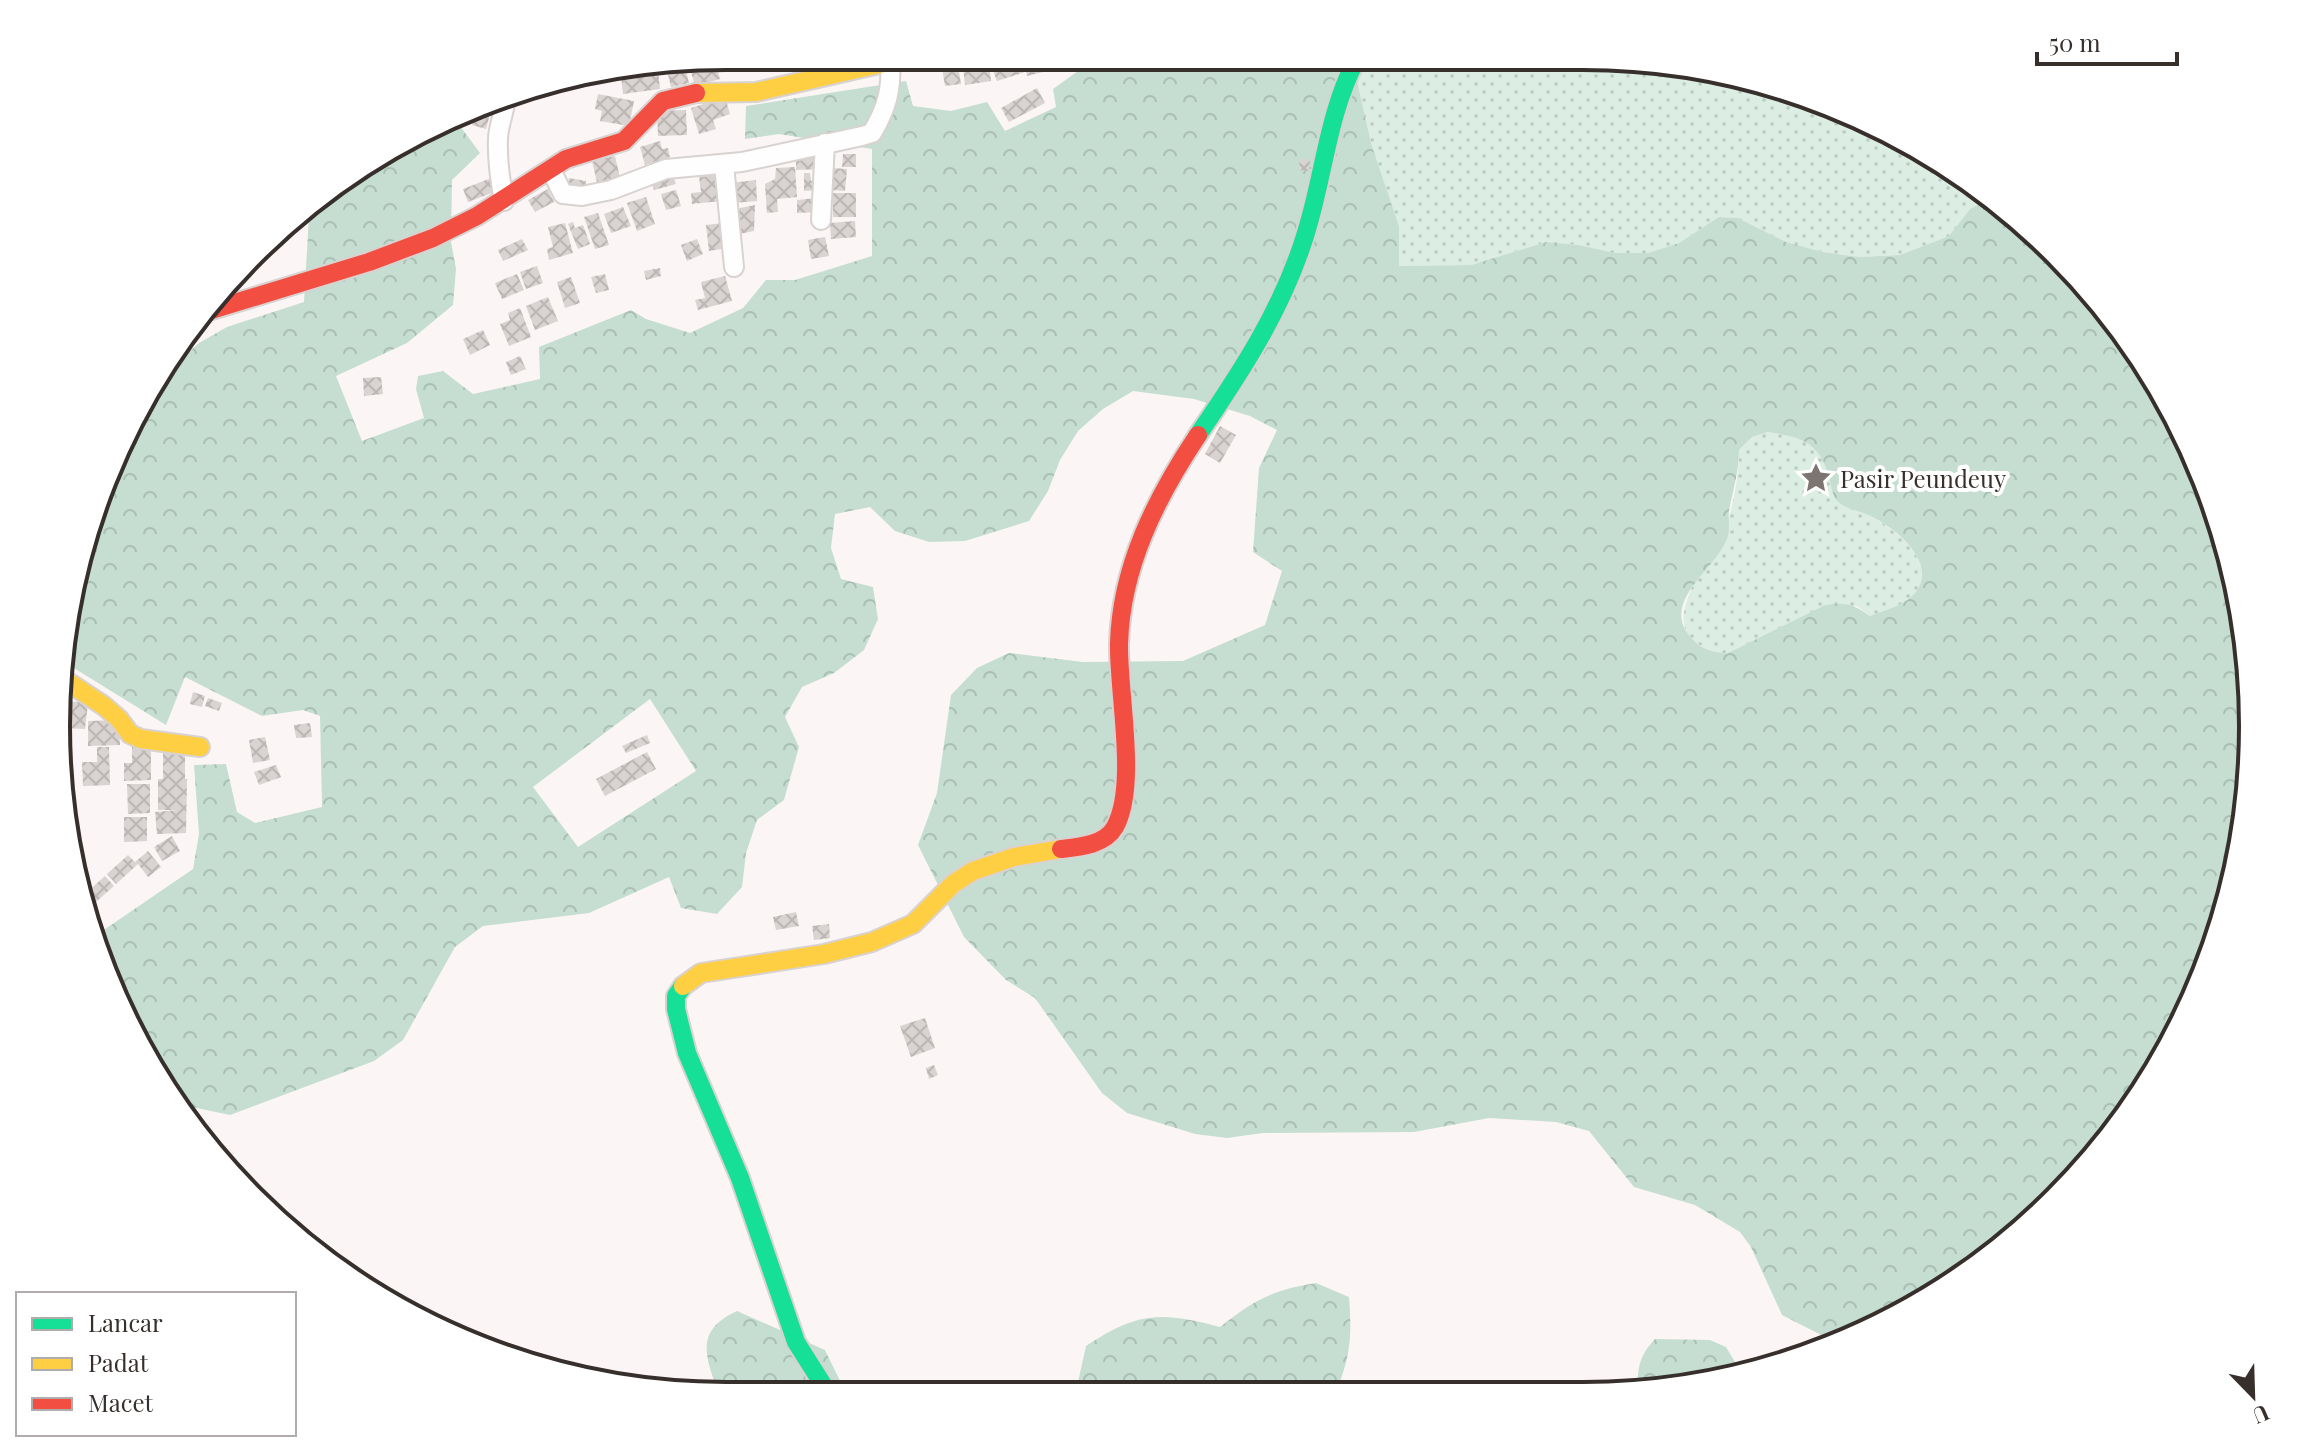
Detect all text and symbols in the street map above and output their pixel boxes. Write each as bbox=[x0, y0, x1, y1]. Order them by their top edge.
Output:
scale bar bbox=[2037, 16, 2177, 66]
text: 50 m bbox=[2049, 26, 2101, 58]
place icon: Pasir Peundeuy bbox=[1799, 461, 1833, 495]
place label: Pasir Peundeuy bbox=[1840, 462, 2006, 494]
legend bbox=[16, 1292, 296, 1436]
text: Lancar bbox=[88, 1306, 163, 1338]
text: Padat bbox=[88, 1346, 149, 1378]
north arrow bbox=[2213, 1356, 2293, 1436]
text: Macet bbox=[88, 1386, 154, 1418]
text: U bbox=[2248, 1399, 2274, 1432]

